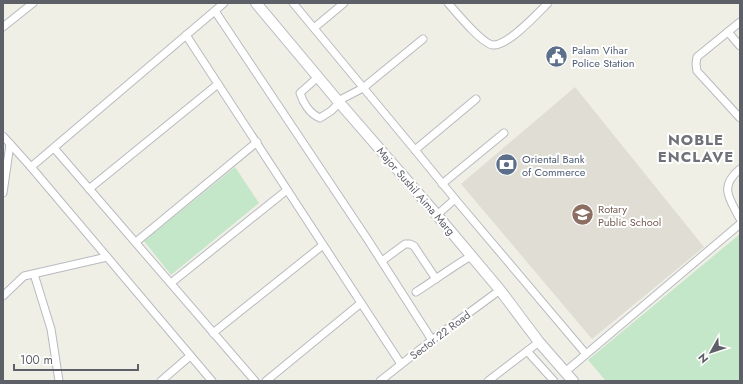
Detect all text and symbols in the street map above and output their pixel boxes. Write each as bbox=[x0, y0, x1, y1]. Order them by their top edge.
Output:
place label: Palam Vihar Police Station bbox=[572, 42, 635, 71]
public building icon: Palam Vihar Police Station bbox=[543, 43, 569, 69]
district label: NOBLE ENCLAVE bbox=[658, 129, 734, 168]
street label: Major Sushil Aima Marg bbox=[373, 143, 459, 239]
place label: Oriental Bank of Commerce bbox=[522, 151, 586, 180]
bank icon: Oriental Bank of Commerce bbox=[494, 152, 520, 178]
place label: Rotary Public School bbox=[598, 201, 661, 230]
school or university icon: Rotary Public School bbox=[570, 202, 596, 228]
street label: Sector 22 Road bbox=[406, 307, 474, 363]
north arrow bbox=[691, 332, 731, 372]
scale bar bbox=[14, 346, 138, 372]
text: N bbox=[694, 350, 712, 367]
text: 100 m bbox=[20, 351, 53, 369]

